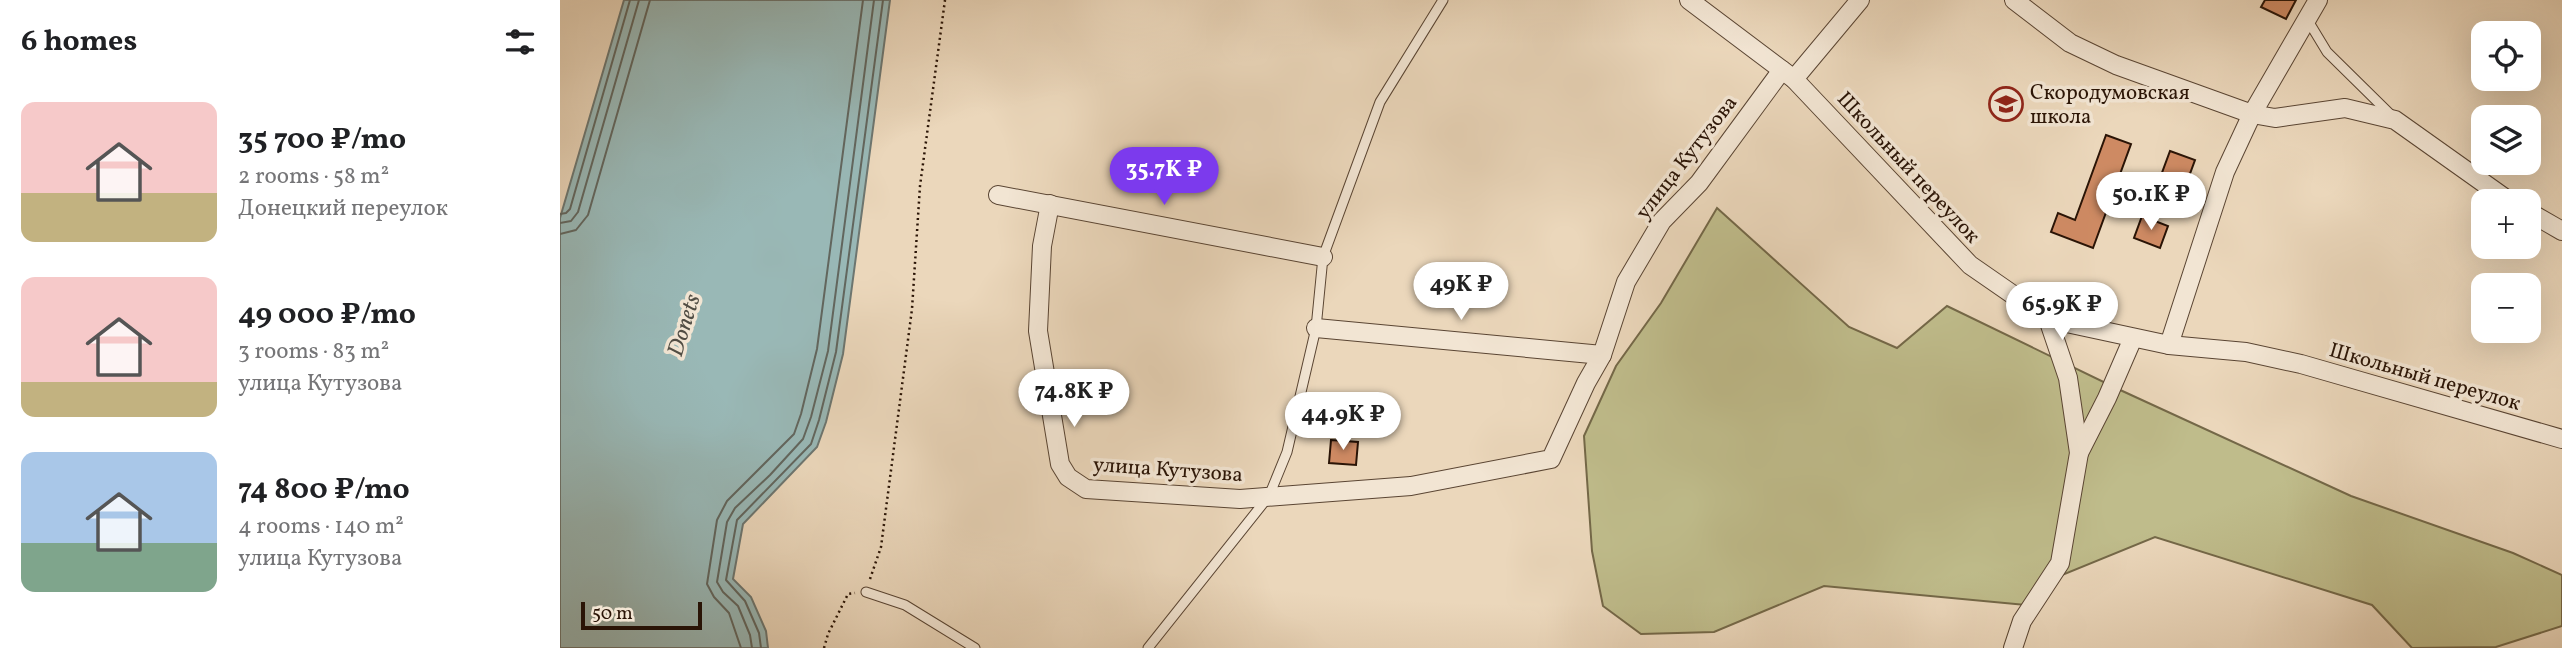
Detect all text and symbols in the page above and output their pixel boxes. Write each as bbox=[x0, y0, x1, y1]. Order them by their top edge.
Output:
text: 6 homes bbox=[21, 21, 137, 63]
map controls bbox=[2471, 21, 2541, 343]
button: locate bbox=[2471, 21, 2541, 91]
icon: filters bbox=[501, 23, 539, 61]
place label: Скородумовская школа bbox=[2030, 79, 2190, 132]
school or university icon: Скородумовская школа bbox=[1987, 85, 2025, 123]
street label: Школьный переулок bbox=[1830, 86, 1986, 250]
street label: улица Кутузова bbox=[1630, 90, 1745, 226]
button: layers bbox=[2471, 105, 2541, 175]
text: 35 700 ₽/mo bbox=[238, 119, 406, 161]
icon: home bbox=[77, 130, 161, 214]
pin: 35.7K ₽ bbox=[1099, 148, 1229, 207]
text: 35.7K ₽ bbox=[1126, 154, 1202, 186]
text: 2 rooms · 58 m² bbox=[238, 161, 389, 193]
pin: 50.1K ₽ bbox=[2086, 173, 2216, 232]
text: 50.1K ₽ bbox=[2112, 179, 2190, 211]
button: + bbox=[2471, 189, 2541, 259]
text: Донецкий переулок bbox=[238, 193, 448, 225]
pin: 49K ₽ bbox=[1412, 262, 1510, 322]
text: 49K ₽ bbox=[1429, 269, 1493, 301]
button: − bbox=[2471, 273, 2541, 343]
pin: 65.9K ₽ bbox=[1997, 282, 2127, 342]
text: 65.9K ₽ bbox=[2022, 289, 2102, 321]
water label: Donets bbox=[660, 290, 710, 361]
text: 49 000 ₽/mo bbox=[238, 294, 416, 336]
icon: home bbox=[77, 305, 161, 389]
text: 3 rooms · 83 m² bbox=[238, 336, 389, 368]
street label: Школьный переулок bbox=[2325, 336, 2524, 419]
text: улица Кутузова bbox=[238, 368, 402, 400]
pin: 74.8K ₽ bbox=[1009, 370, 1139, 429]
text: 74.8K ₽ bbox=[1034, 376, 1114, 408]
pin: 44.9K ₽ bbox=[1278, 392, 1408, 452]
text: 44.9K ₽ bbox=[1301, 399, 1385, 431]
street label: улица Кутузова bbox=[1092, 451, 1244, 490]
text: 74 800 ₽/mo bbox=[238, 469, 410, 511]
icon: home bbox=[77, 480, 161, 564]
text: 4 rooms · 140 m² bbox=[238, 511, 404, 543]
text: улица Кутузова bbox=[238, 543, 402, 575]
scale bar bbox=[581, 599, 702, 631]
text: 50 m bbox=[592, 601, 633, 627]

